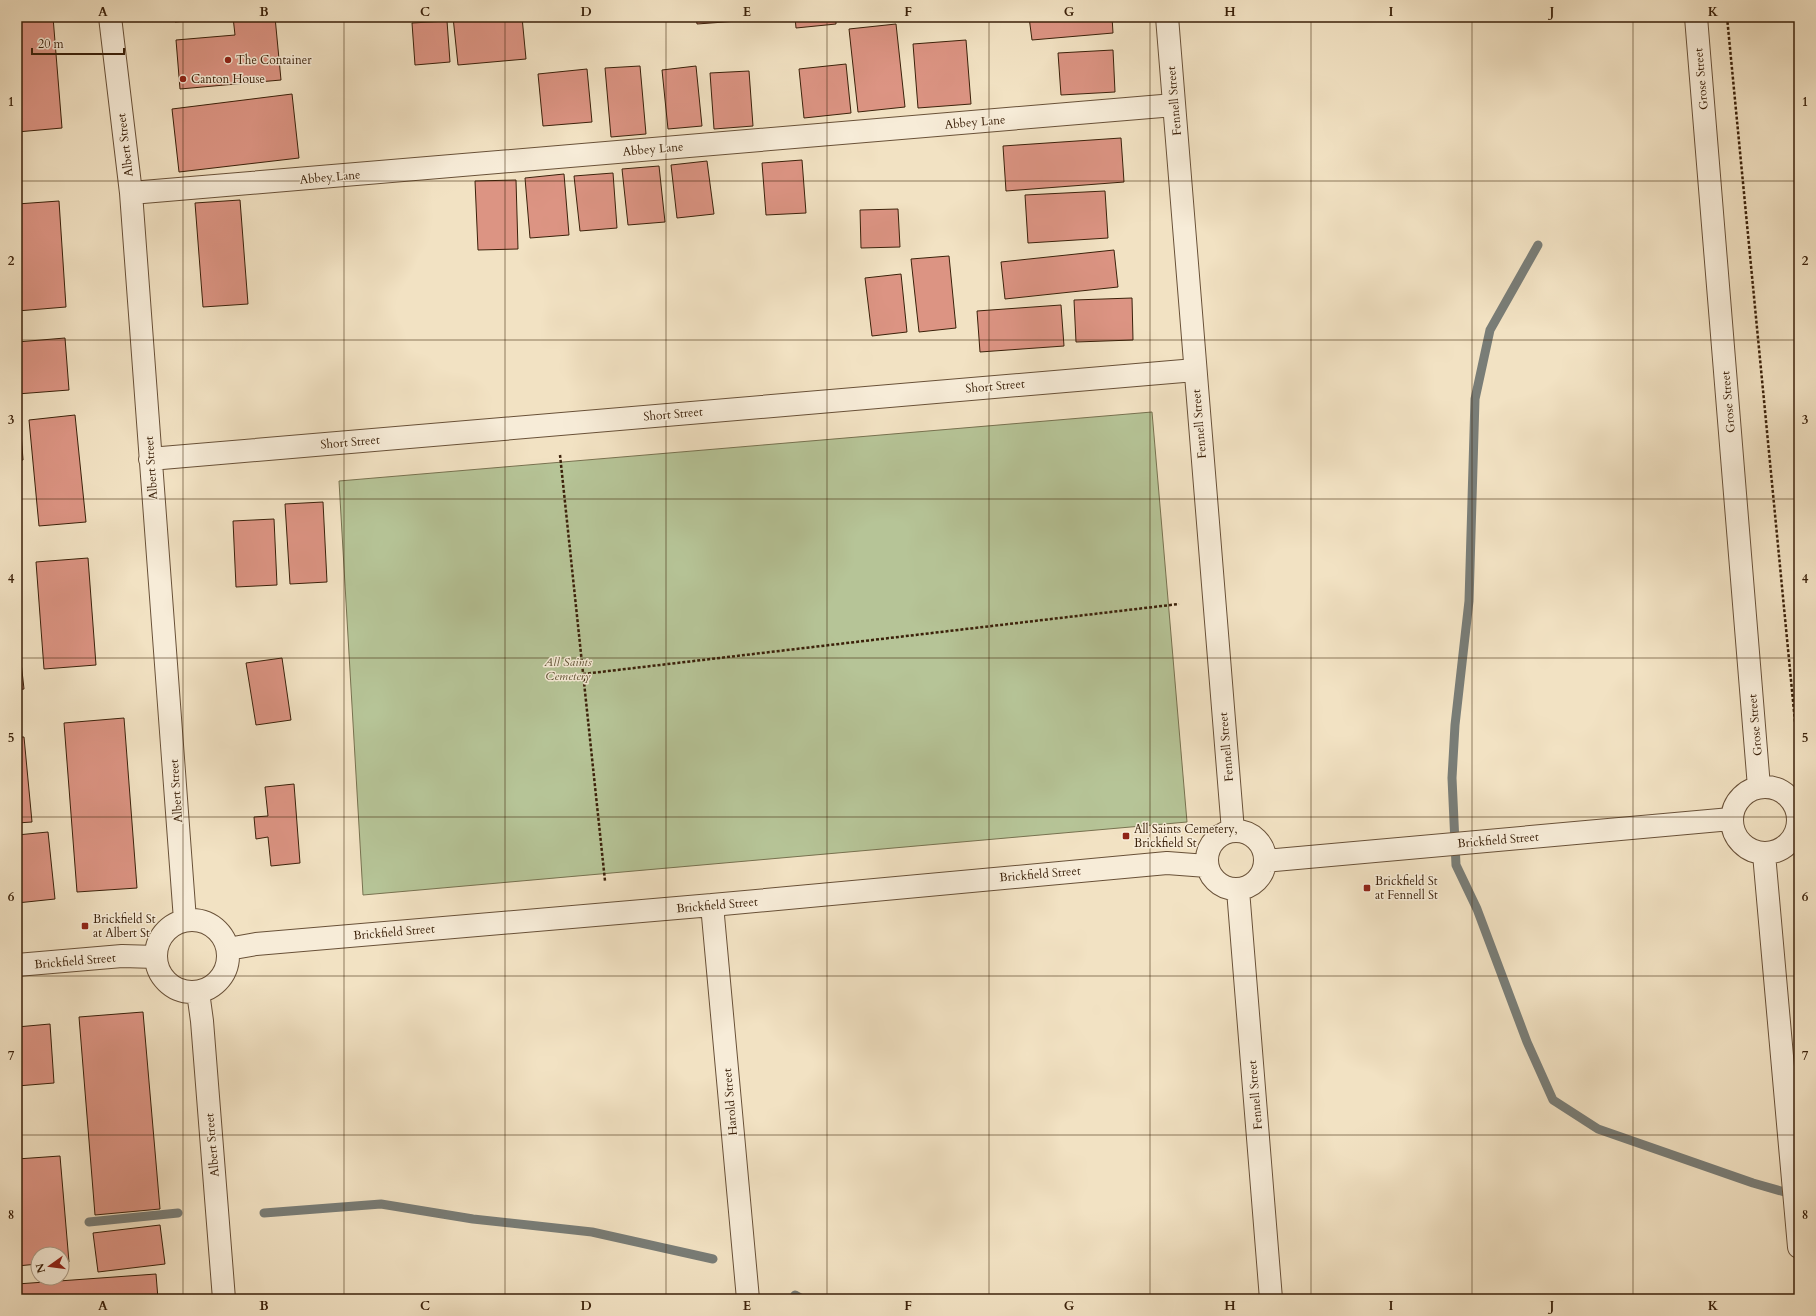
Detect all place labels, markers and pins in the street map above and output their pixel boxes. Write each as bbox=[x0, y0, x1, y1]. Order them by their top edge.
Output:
place label: The Container bbox=[236, 52, 312, 68]
marker: The Container bbox=[223, 55, 233, 65]
place label: Canton House bbox=[191, 71, 265, 87]
marker: Canton House bbox=[178, 74, 188, 84]
place label: All Saints Cemetery, Brickfield St bbox=[1134, 821, 1238, 851]
marker: All Saints Cemetery, Brickfield St bbox=[1121, 831, 1131, 841]
place label: Brickfield St at Fennell St bbox=[1375, 873, 1438, 903]
marker: Brickfield St at Fennell St bbox=[1362, 883, 1372, 893]
place label: Brickfield St at Albert St bbox=[93, 911, 156, 941]
marker: Brickfield St at Albert St bbox=[80, 921, 90, 931]

